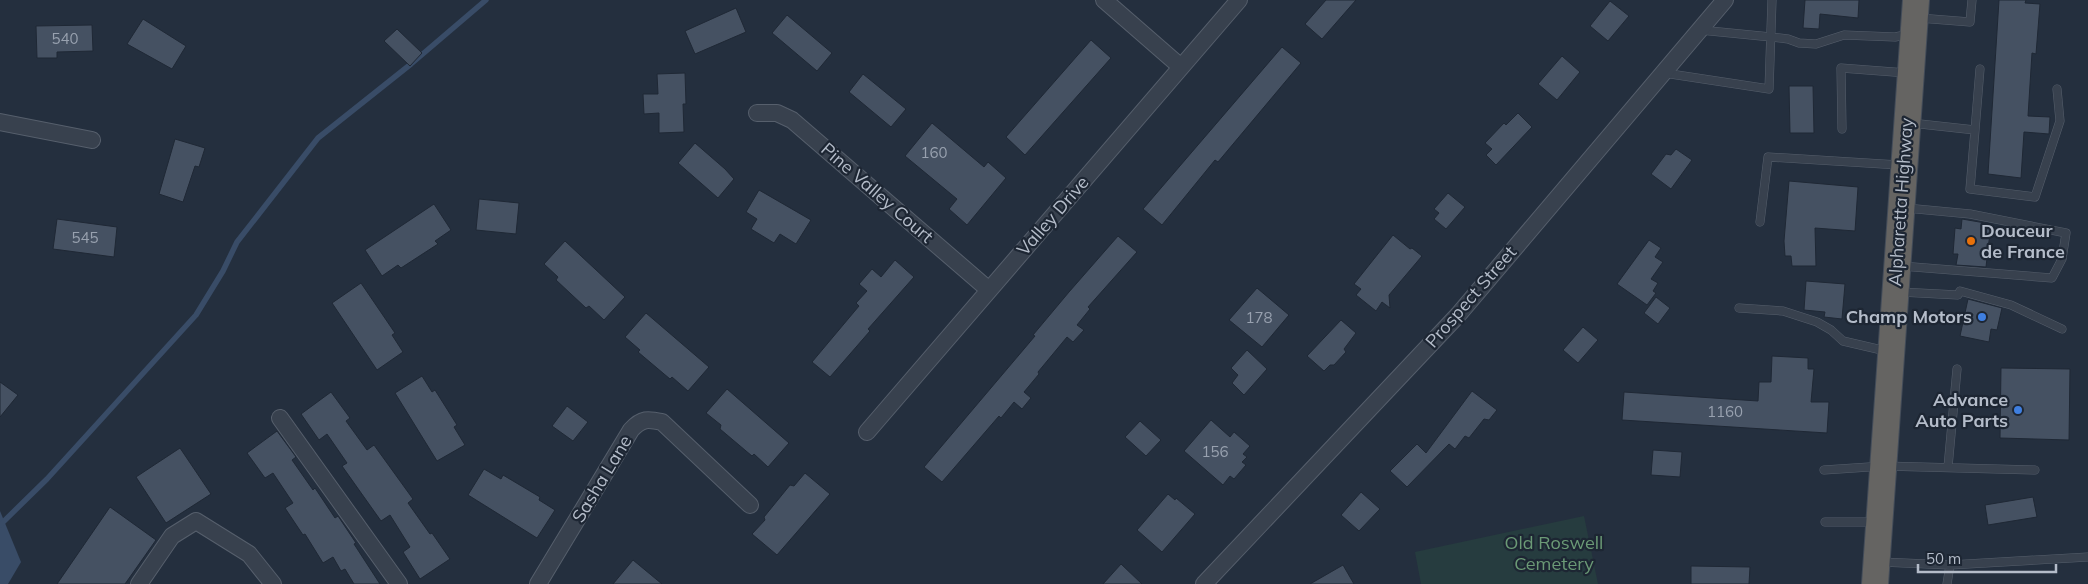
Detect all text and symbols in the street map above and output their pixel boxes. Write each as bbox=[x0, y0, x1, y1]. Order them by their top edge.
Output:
house number: 540 bbox=[51, 29, 79, 48]
street label: Alpharetta Highway bbox=[1883, 117, 1918, 287]
street label: Pine Valley Court bbox=[816, 138, 938, 248]
house number: 160 bbox=[920, 143, 948, 162]
street label: Valley Drive bbox=[1012, 171, 1094, 260]
place label: Douceur de France bbox=[1981, 219, 2065, 263]
house number: 545 bbox=[71, 228, 99, 247]
marker: Douceur de France bbox=[1965, 235, 1977, 247]
street label: Prospect Street bbox=[1420, 241, 1521, 352]
place label: Champ Motors bbox=[1846, 305, 1972, 328]
house number: 178 bbox=[1245, 308, 1273, 327]
marker: Champ Motors bbox=[1976, 311, 1988, 323]
place label: Advance Auto Parts bbox=[1915, 388, 2008, 432]
house number: 1160 bbox=[1707, 402, 1743, 421]
marker: Advance Auto Parts bbox=[2012, 404, 2024, 416]
street label: Sasha Lane bbox=[566, 431, 637, 527]
house number: 156 bbox=[1201, 442, 1229, 461]
park label: Old Roswell Cemetery bbox=[1505, 531, 1603, 575]
scale bar bbox=[1918, 542, 2056, 574]
text: 50 m bbox=[1926, 549, 1961, 568]

